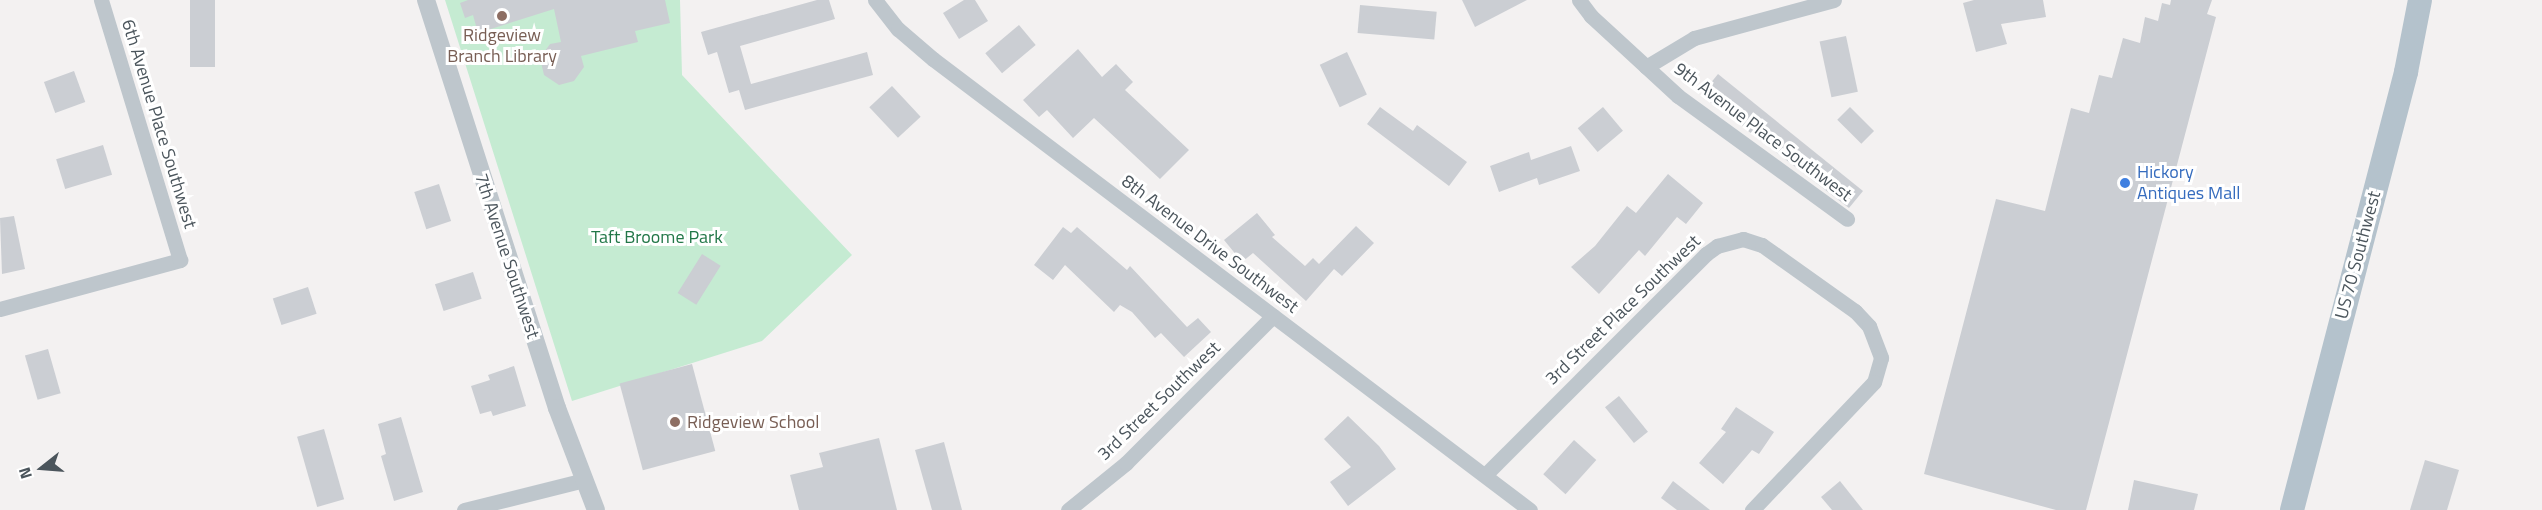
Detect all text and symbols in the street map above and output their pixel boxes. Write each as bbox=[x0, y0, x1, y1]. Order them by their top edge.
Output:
marker: Ridgeview Branch Library bbox=[495, 9, 509, 23]
street label: 6th Avenue Place Southwest bbox=[117, 17, 201, 231]
place label: Ridgeview Branch Library bbox=[447, 25, 557, 68]
street label: 9th Avenue Place Southwest bbox=[1670, 58, 1856, 206]
place label: Hickory Antiques Mall bbox=[2137, 162, 2240, 204]
street label: 8th Avenue Drive Southwest bbox=[1117, 170, 1303, 318]
street label: 7th Avenue Southwest bbox=[470, 171, 544, 341]
marker: Hickory Antiques Mall bbox=[2118, 176, 2132, 190]
street label: US 70 Southwest bbox=[2331, 189, 2385, 321]
park label: Taft Broome Park bbox=[591, 226, 723, 248]
street label: 3rd Street Place Southwest bbox=[1541, 230, 1705, 390]
street label: 3rd Street Southwest bbox=[1093, 337, 1225, 465]
place label: Ridgeview School bbox=[687, 411, 819, 433]
marker: Ridgeview School bbox=[668, 415, 682, 429]
north arrow bbox=[12, 438, 72, 498]
text: N bbox=[12, 464, 38, 482]

